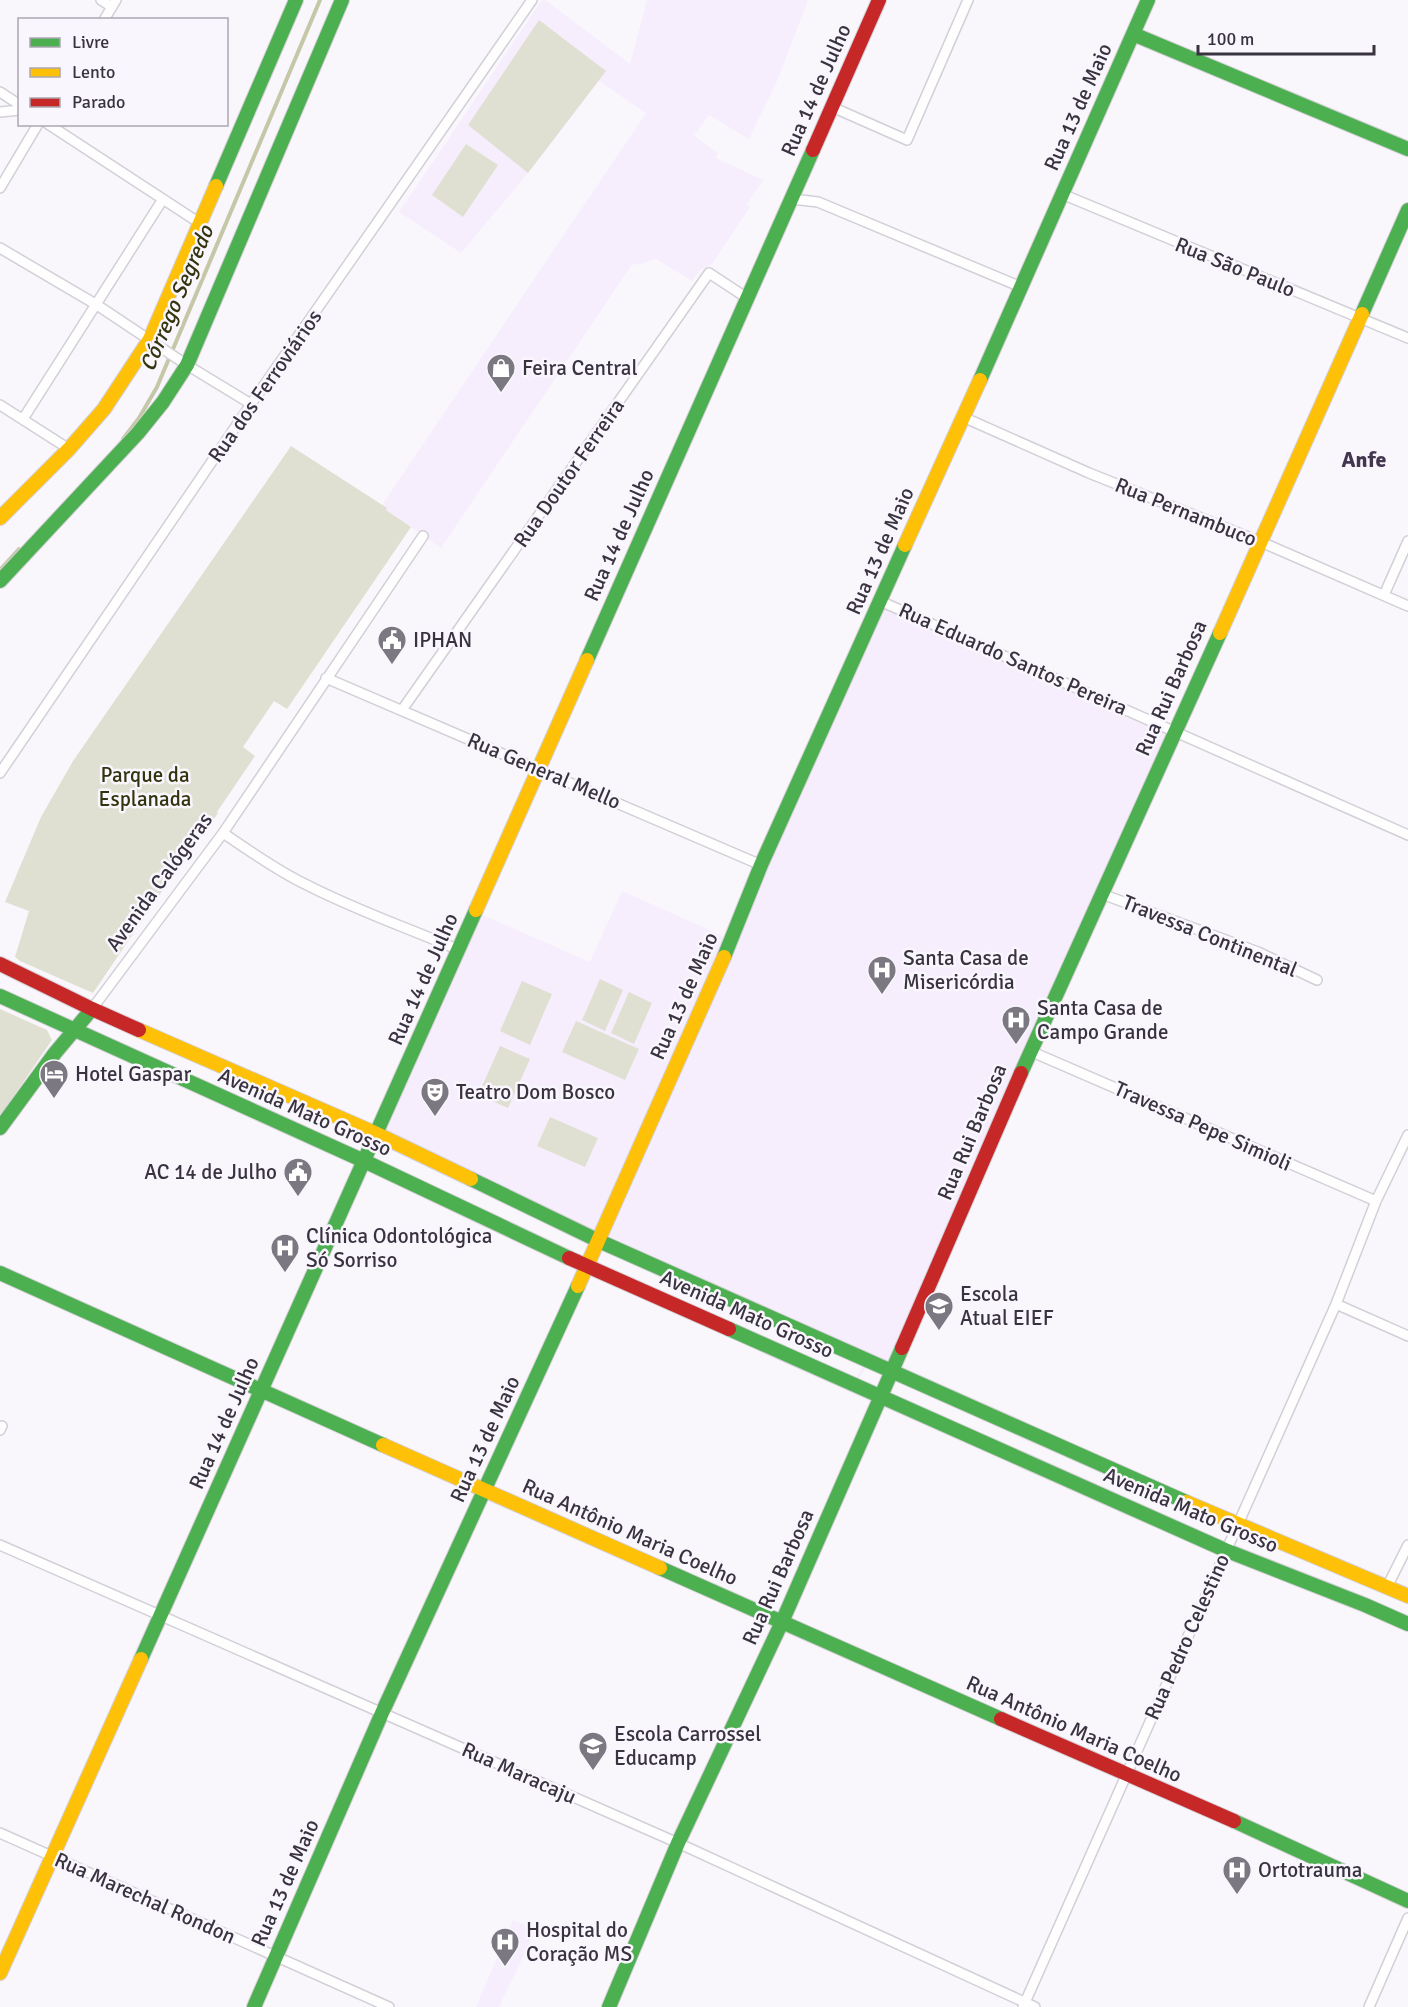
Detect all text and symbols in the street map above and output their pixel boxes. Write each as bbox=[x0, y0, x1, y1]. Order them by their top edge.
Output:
legend bbox=[18, 18, 228, 126]
scale bar bbox=[1198, 18, 1374, 56]
street label: Rua 14 de Julho bbox=[775, 20, 857, 160]
text: 100 m bbox=[1207, 28, 1254, 50]
text: Livre bbox=[72, 31, 109, 53]
street label: Rua 13 de Maio bbox=[1038, 39, 1118, 175]
text: Lento bbox=[72, 61, 115, 83]
text: Parado bbox=[72, 91, 125, 113]
water label: Córrego Segredo bbox=[134, 220, 220, 375]
street label: Rua São Paulo bbox=[1171, 231, 1299, 303]
street label: Rua dos Ferroviários bbox=[202, 304, 328, 468]
shop icon: Feira Central bbox=[485, 352, 517, 394]
place label: Feira Central bbox=[522, 355, 638, 381]
street label: Rua Doutor Ferreira bbox=[508, 394, 630, 552]
district label: Anfe bbox=[1342, 446, 1386, 473]
street label: Rua 14 de Julho bbox=[578, 465, 660, 605]
street label: Rua Pernambuco bbox=[1111, 472, 1261, 552]
street label: Rua 13 de Maio bbox=[840, 483, 920, 619]
street label: Rua Eduardo Santos Pereira bbox=[895, 597, 1131, 721]
street label: Rua Rui Barbosa bbox=[1129, 616, 1213, 760]
public building icon: IPHAN bbox=[376, 624, 408, 666]
place label: IPHAN bbox=[413, 627, 472, 653]
street label: Rua General Mello bbox=[463, 727, 625, 815]
park label: Parque da Esplanada bbox=[99, 762, 191, 812]
street label: Avenida Calógeras bbox=[100, 808, 218, 956]
street label: Travessa Continental bbox=[1119, 889, 1301, 983]
street label: Rua 14 de Julho bbox=[382, 909, 464, 1049]
street label: Rua 13 de Maio bbox=[644, 928, 724, 1064]
place label: Santa Casa de Misericórdia bbox=[903, 945, 1029, 995]
hospital icon: Santa Casa de Misericórdia bbox=[866, 954, 898, 996]
place label: Santa Casa de Campo Grande bbox=[1037, 995, 1168, 1045]
hospital icon: Santa Casa de Campo Grande bbox=[1000, 1004, 1032, 1046]
hotel icon: Hotel Gaspar bbox=[38, 1058, 70, 1100]
street label: Rua Rui Barbosa bbox=[932, 1060, 1012, 1204]
place label: Hotel Gaspar bbox=[75, 1061, 191, 1087]
street label: Avenida Mato Grosso bbox=[214, 1062, 396, 1162]
street label: Travessa Pepe Simioli bbox=[1110, 1075, 1296, 1177]
theatre icon: Teatro Dom Bosco bbox=[419, 1076, 451, 1118]
place label: Teatro Dom Bosco bbox=[456, 1079, 615, 1105]
public building icon: AC 14 de Julho bbox=[282, 1156, 314, 1198]
place label: AC 14 de Julho bbox=[144, 1159, 277, 1185]
place label: Clínica Odontológica Só Sorriso bbox=[306, 1223, 492, 1273]
hospital icon: Clínica Odontológica Só Sorriso bbox=[269, 1232, 301, 1274]
street label: Avenida Mato Grosso bbox=[656, 1264, 838, 1364]
place label: Escola Atual EIEF bbox=[960, 1281, 1054, 1331]
school or university icon: Escola Atual EIEF bbox=[923, 1290, 955, 1332]
street label: Rua 14 de Julho bbox=[183, 1353, 265, 1493]
street label: Rua 13 de Maio bbox=[444, 1372, 526, 1506]
street label: Avenida Mato Grosso bbox=[1100, 1462, 1282, 1558]
street label: Rua Antônio Maria Coelho bbox=[518, 1473, 742, 1591]
street label: Rua Rui Barbosa bbox=[736, 1505, 820, 1649]
street label: Rua Pedro Celestino bbox=[1139, 1550, 1235, 1724]
street label: Rua Antônio Maria Coelho bbox=[962, 1670, 1186, 1788]
place label: Escola Carrossel Educamp bbox=[614, 1721, 761, 1771]
school or university icon: Escola Carrossel Educamp bbox=[577, 1730, 609, 1772]
street label: Rua Maracaju bbox=[458, 1736, 580, 1810]
street label: Rua 13 de Maio bbox=[245, 1815, 325, 1951]
street label: Rua Marechal Rondon bbox=[50, 1846, 240, 1950]
hospital icon: Ortotrauma bbox=[1221, 1854, 1253, 1896]
place label: Ortotrauma bbox=[1258, 1857, 1362, 1883]
place label: Hospital do Coração MS bbox=[526, 1917, 632, 1967]
hospital icon: Hospital do Coração MS bbox=[489, 1926, 521, 1968]

